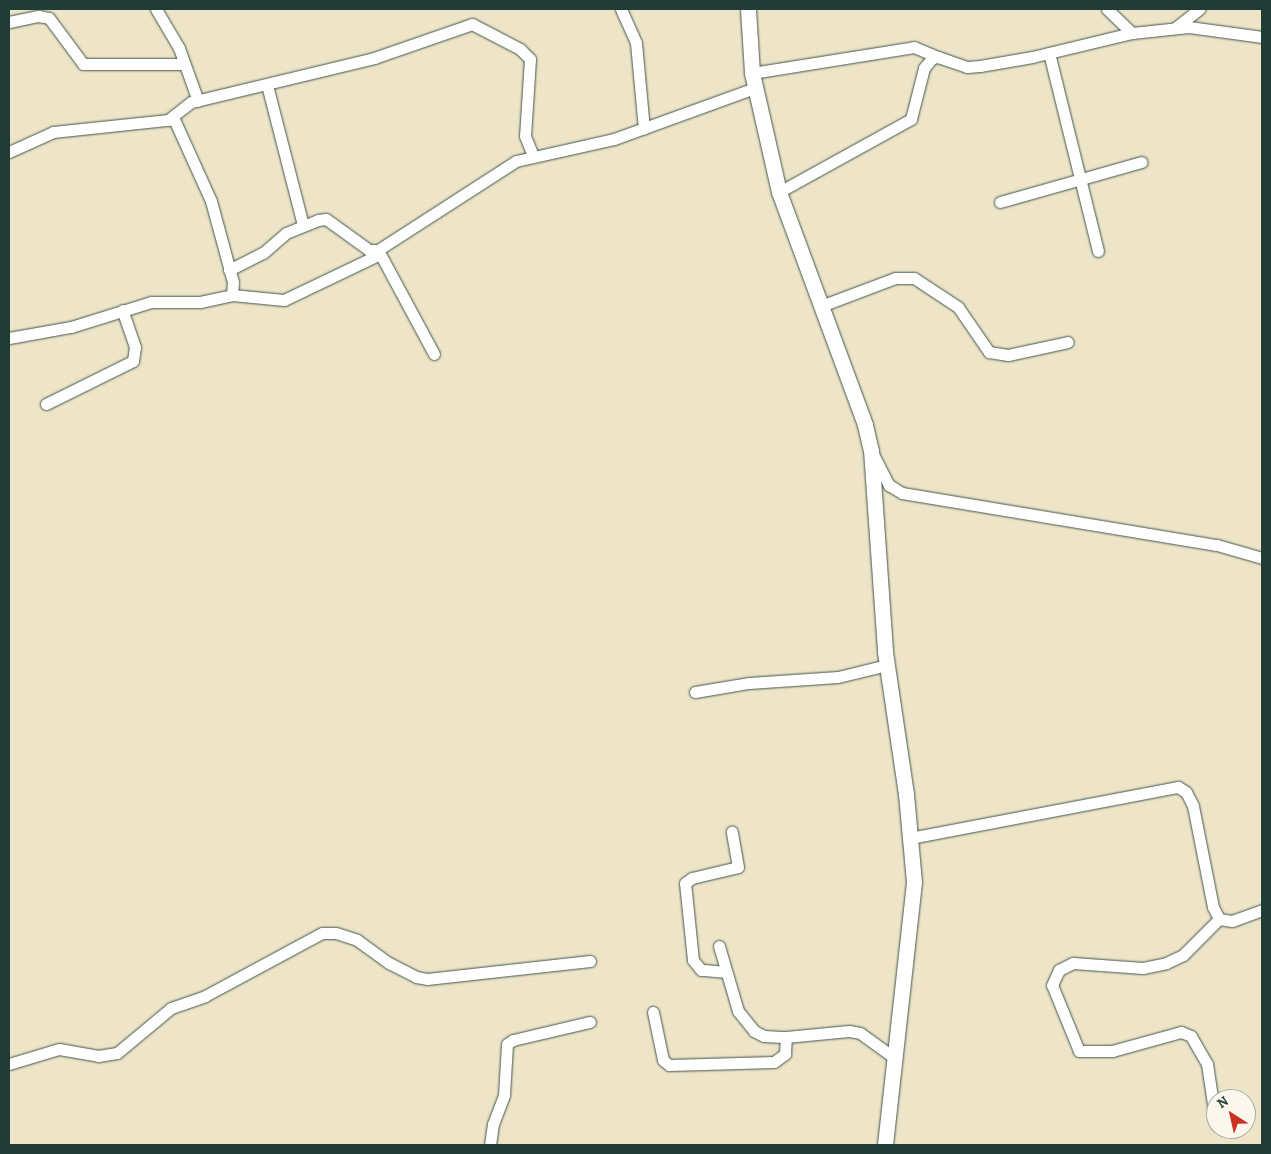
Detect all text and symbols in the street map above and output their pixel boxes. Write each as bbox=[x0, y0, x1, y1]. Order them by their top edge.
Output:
north arrow bbox=[1206, 1089, 1256, 1139]
text: N bbox=[1213, 1091, 1232, 1113]

